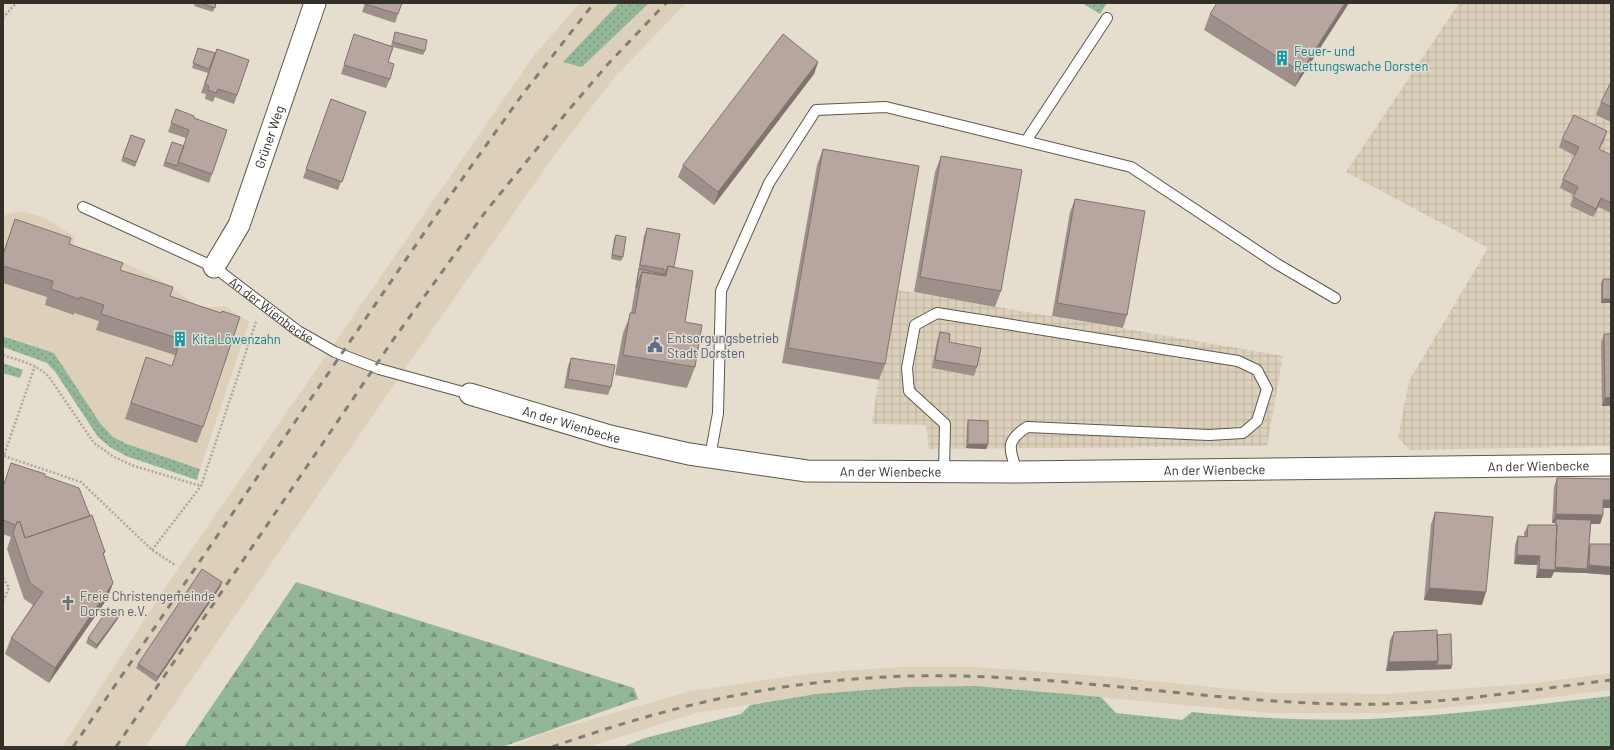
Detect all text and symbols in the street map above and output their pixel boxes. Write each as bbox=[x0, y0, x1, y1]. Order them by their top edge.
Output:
place label: Feuer- und Rettungswache Dorsten bbox=[1294, 43, 1429, 74]
building icon: Feuer- und Rettungswache Dorsten bbox=[1273, 49, 1291, 67]
street label: Grüner Weg bbox=[251, 103, 287, 171]
street label: An der Wienbecke bbox=[226, 273, 317, 346]
building icon: Kita Löwenzahn bbox=[171, 330, 189, 348]
place label: Entsorgungsbetrieb Stadt Dorsten bbox=[667, 330, 779, 361]
place label: Kita Löwenzahn bbox=[192, 331, 281, 347]
public building icon: Entsorgungsbetrieb Stadt Dorsten bbox=[646, 336, 664, 354]
street label: An der Wienbecke bbox=[521, 402, 622, 446]
street label: An der Wienbecke bbox=[1488, 457, 1589, 474]
street label: An der Wienbecke bbox=[1164, 461, 1266, 478]
street label: An der Wienbecke bbox=[840, 463, 941, 480]
place label: Freie Christengemeinde Dorsten e.V. bbox=[80, 588, 215, 619]
church icon: Freie Christengemeinde Dorsten e.V. bbox=[59, 594, 77, 612]

